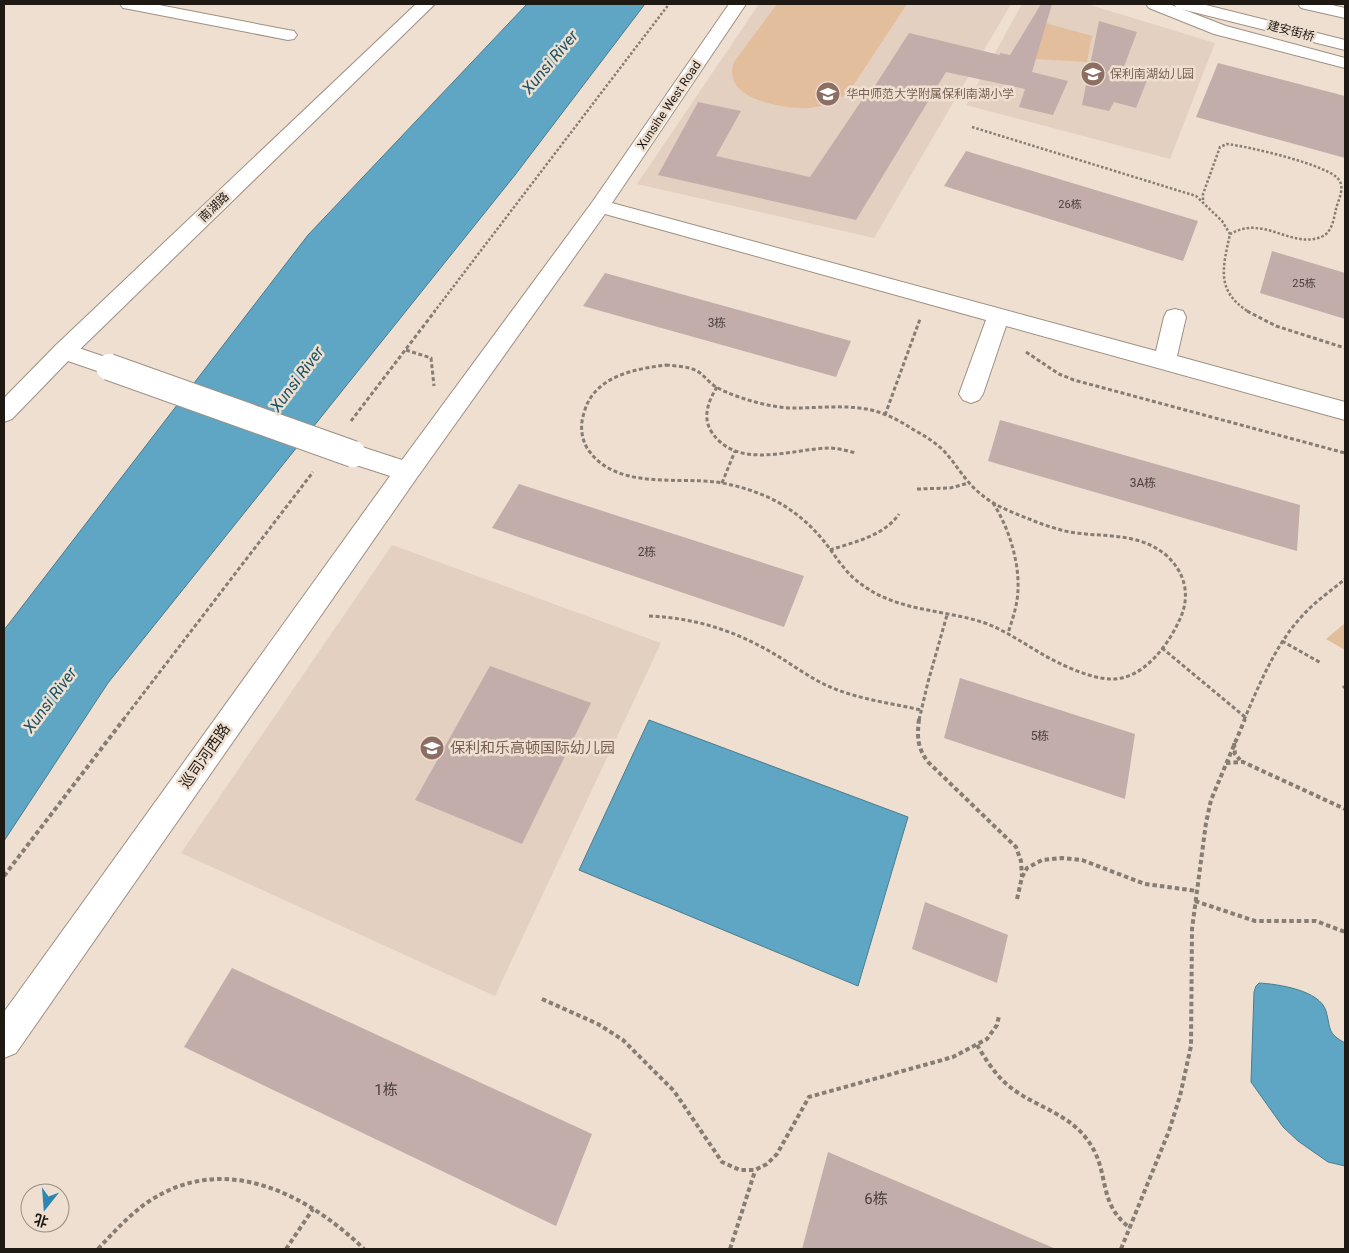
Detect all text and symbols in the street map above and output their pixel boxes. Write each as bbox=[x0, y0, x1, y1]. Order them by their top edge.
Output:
street label: 建安街桥 bbox=[1266, 18, 1316, 44]
water label: Xunsi River bbox=[517, 26, 582, 98]
street label: Xunsihe West Road bbox=[634, 58, 704, 152]
school or university icon: 保利南湖幼儿园 bbox=[1080, 61, 1106, 87]
place label: 保利南湖幼儿园 bbox=[1110, 67, 1194, 81]
school or university icon: 华中师范大学附属保利南湖小学 bbox=[815, 81, 841, 107]
place label: 华中师范大学附属保利南湖小学 bbox=[846, 87, 1014, 101]
street label: 南湖路 bbox=[196, 189, 232, 225]
house number: 26栋 bbox=[1058, 198, 1082, 211]
house number: 25栋 bbox=[1292, 277, 1316, 290]
house number: 3栋 bbox=[708, 316, 726, 330]
water label: Xunsi River bbox=[266, 342, 328, 416]
house number: 3A栋 bbox=[1130, 476, 1156, 490]
house number: 2栋 bbox=[638, 545, 656, 559]
water label: Xunsi River bbox=[19, 663, 81, 737]
street label: 巡司河西路 bbox=[176, 720, 234, 792]
house number: 5栋 bbox=[1031, 729, 1049, 743]
school or university icon: 保利和乐高顿国际幼儿园 bbox=[419, 735, 445, 761]
place label: 保利和乐高顿国际幼儿园 bbox=[450, 739, 615, 757]
house number: 1栋 bbox=[374, 1081, 398, 1099]
north arrow bbox=[20, 1183, 70, 1233]
house number: 6栋 bbox=[864, 1190, 888, 1208]
text: 北 bbox=[32, 1211, 50, 1230]

